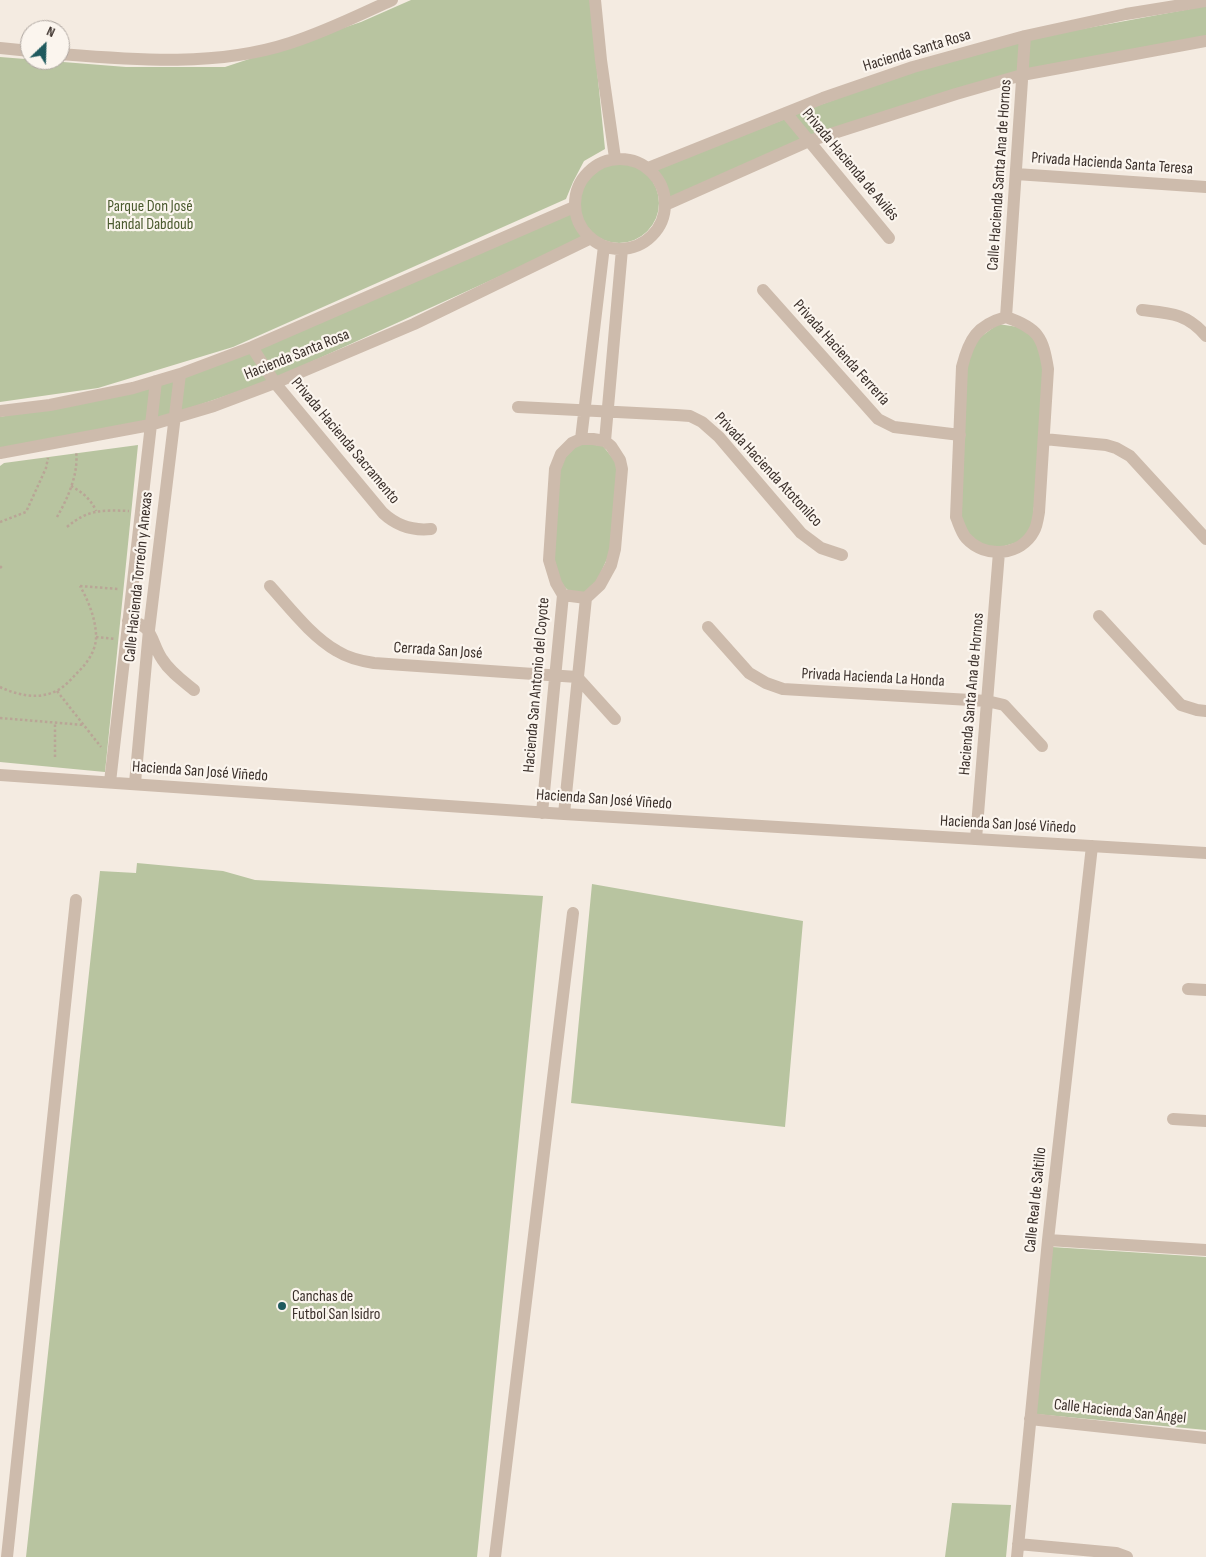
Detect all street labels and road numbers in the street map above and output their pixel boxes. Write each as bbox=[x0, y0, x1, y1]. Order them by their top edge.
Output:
street label: Hacienda Santa Rosa bbox=[861, 26, 973, 76]
street label: Calle Hacienda Santa Ana de Hornos bbox=[984, 79, 1016, 271]
street label: Privada Hacienda de Avilés bbox=[797, 105, 903, 225]
street label: Privada Hacienda Santa Teresa bbox=[1030, 149, 1194, 179]
street label: Privada Hacienda Ferrería bbox=[789, 296, 893, 410]
street label: Hacienda Santa Rosa bbox=[242, 325, 352, 385]
street label: Privada Hacienda Sacramento bbox=[287, 374, 403, 508]
street label: Privada Hacienda Atotonilco bbox=[710, 409, 826, 531]
street label: Calle Hacienda Torreón y Anexas bbox=[121, 491, 157, 663]
street label: Hacienda San Antonio del Coyote bbox=[520, 597, 554, 773]
street label: Hacienda Santa Ana de Hornos bbox=[955, 612, 989, 776]
street label: Cerrada San José bbox=[393, 638, 483, 664]
street label: Privada Hacienda La Honda bbox=[801, 665, 945, 691]
street label: Hacienda San José Viñedo bbox=[131, 758, 269, 786]
street label: Hacienda San José Viñedo bbox=[535, 786, 673, 814]
street label: Hacienda San José Viñedo bbox=[940, 812, 1076, 838]
street label: Calle Real de Saltillo bbox=[1021, 1146, 1051, 1254]
street label: Calle Hacienda San Ángel bbox=[1053, 1396, 1187, 1428]

